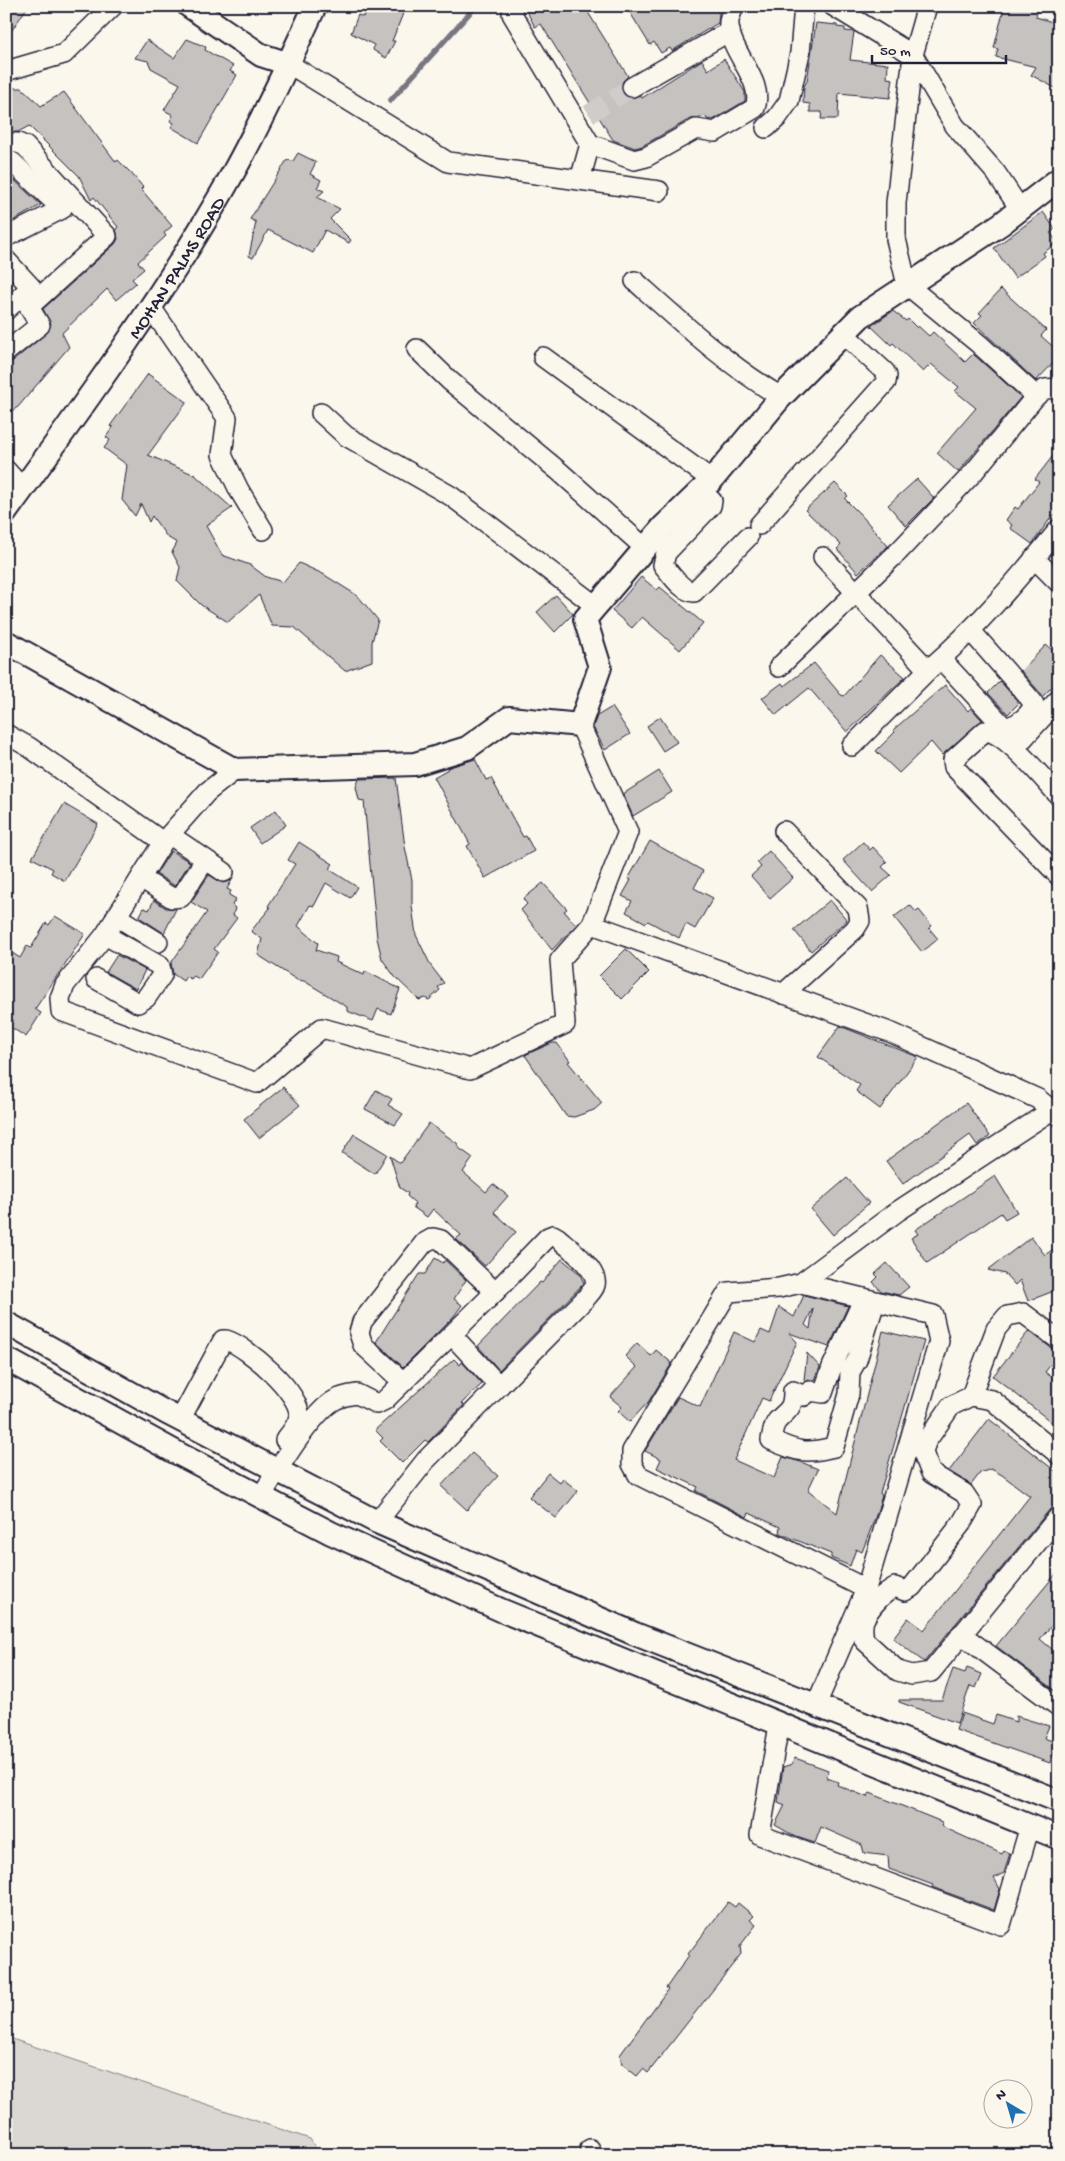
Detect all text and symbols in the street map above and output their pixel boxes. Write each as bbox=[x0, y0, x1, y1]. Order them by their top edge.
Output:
scale bar bbox=[872, 32, 1006, 64]
text: 50 m bbox=[880, 43, 911, 61]
street label: MOHAN PALMS ROAD bbox=[125, 193, 232, 344]
north arrow bbox=[982, 2078, 1032, 2128]
text: N bbox=[993, 2086, 1010, 2105]

